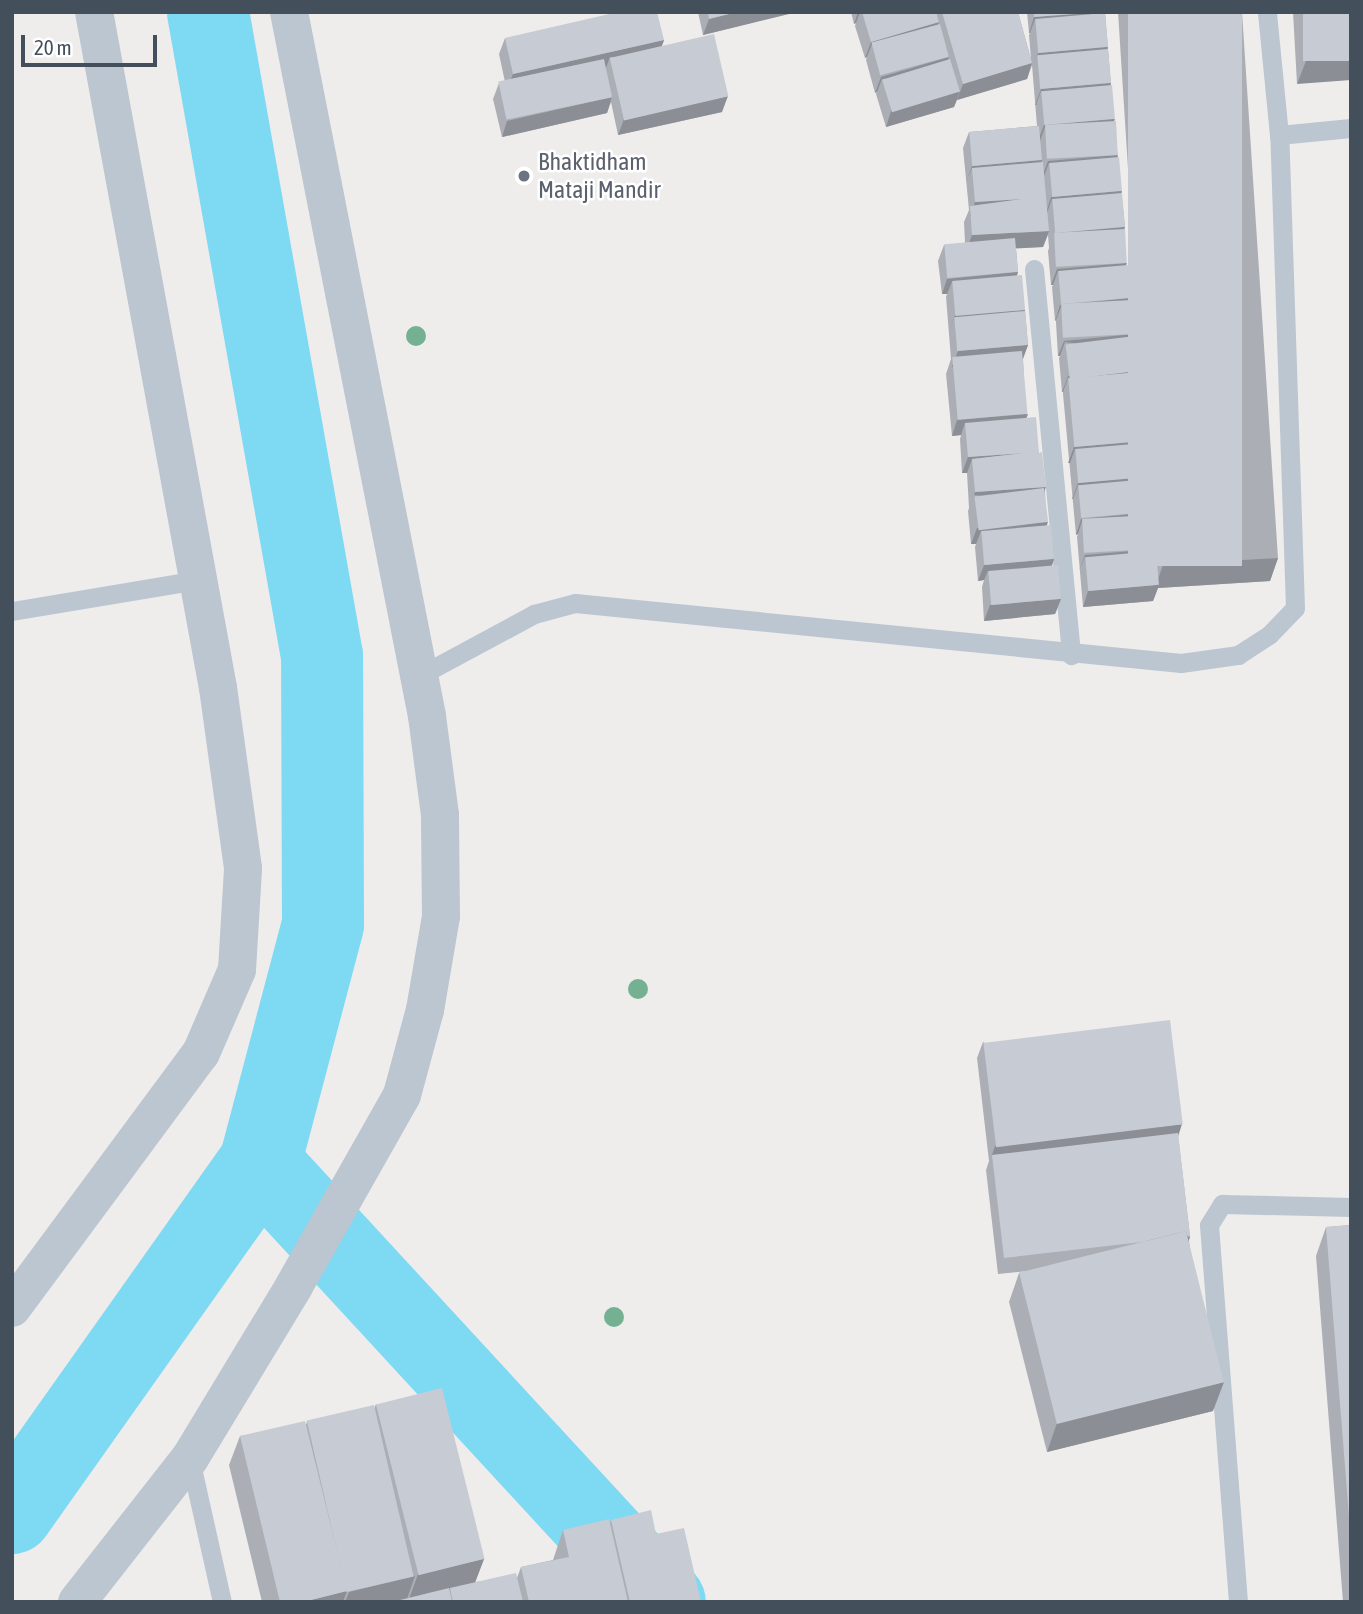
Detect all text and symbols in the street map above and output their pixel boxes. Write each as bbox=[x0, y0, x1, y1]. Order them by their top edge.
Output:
scale bar bbox=[24, 21, 161, 65]
text: 20 m bbox=[34, 35, 72, 59]
place label: Bhaktidham Mataji Mandir bbox=[538, 148, 660, 204]
marker: Bhaktidham Mataji Mandir bbox=[516, 168, 532, 184]

